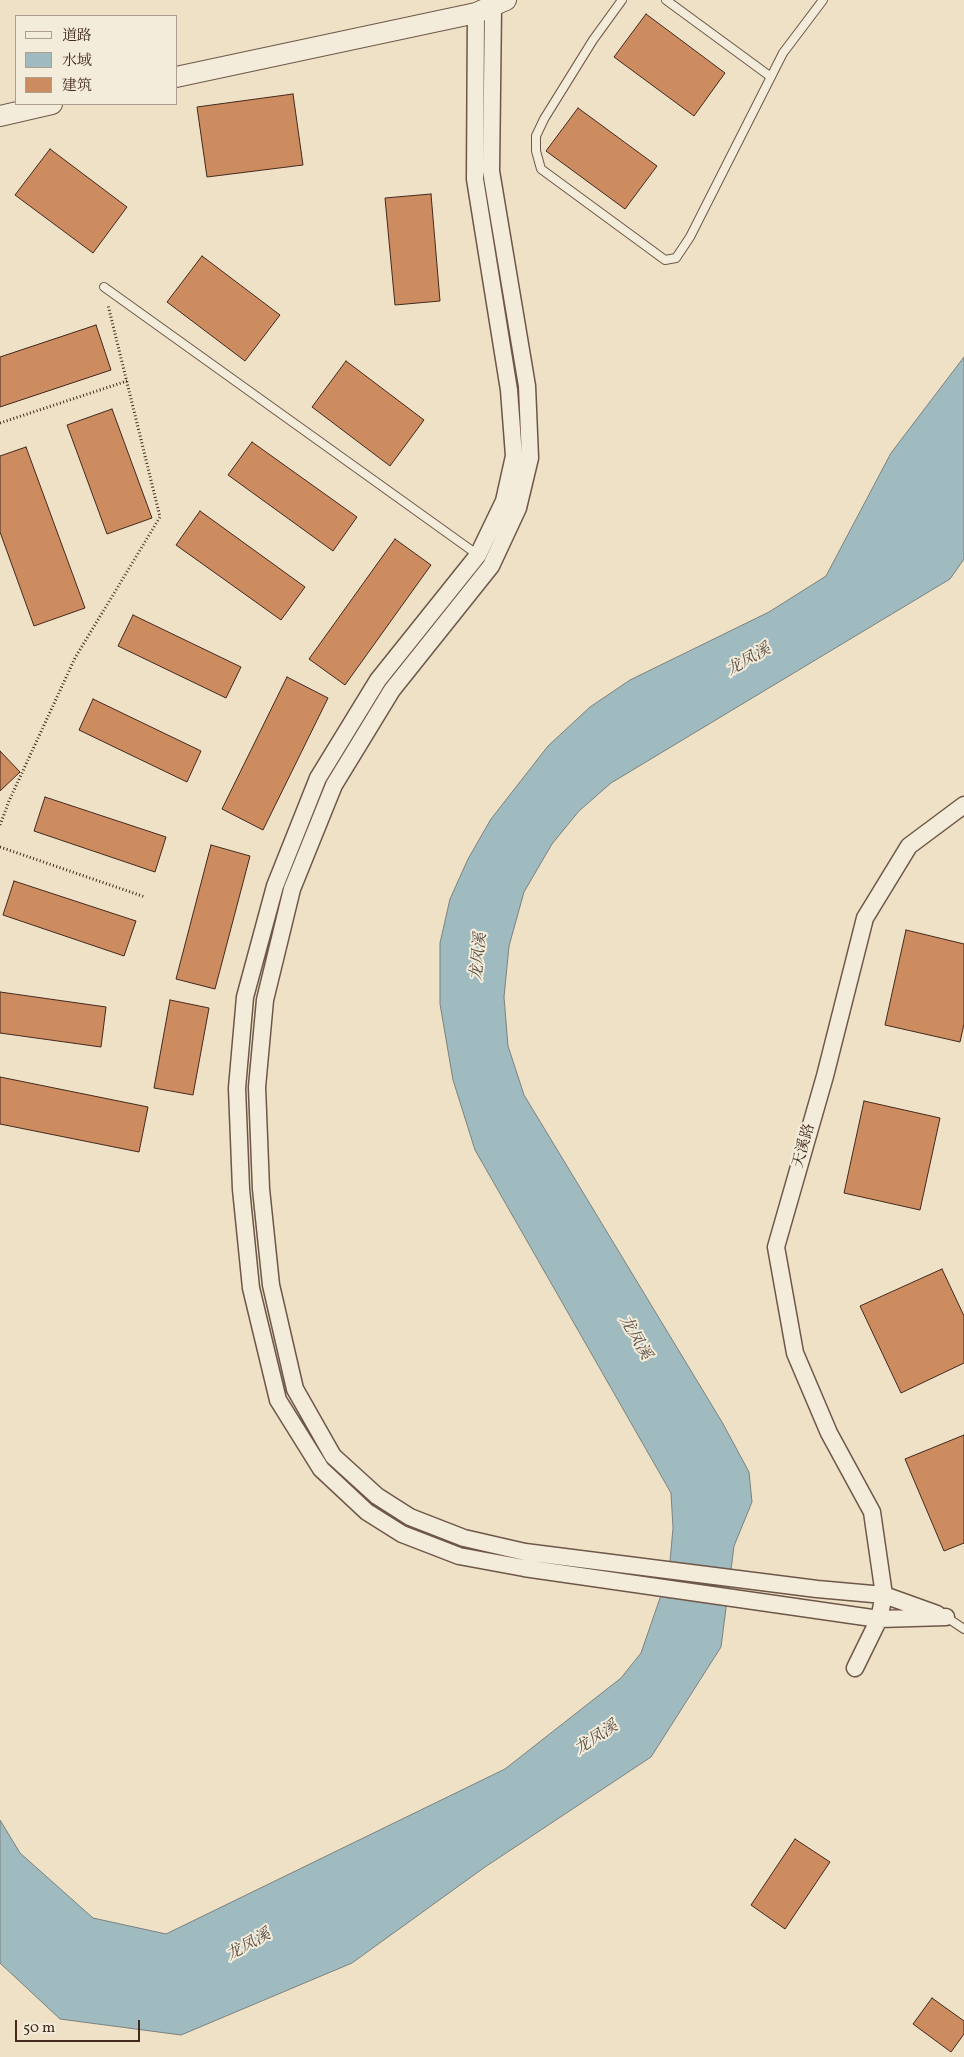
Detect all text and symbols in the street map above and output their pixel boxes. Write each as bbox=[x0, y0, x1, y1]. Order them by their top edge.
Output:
legend bbox=[15, 15, 178, 105]
text: 道路 bbox=[62, 26, 92, 47]
text: 水域 bbox=[62, 51, 92, 72]
text: 建筑 bbox=[62, 76, 92, 97]
water label: 龙凤溪 bbox=[723, 641, 775, 681]
water label: 龙凤溪 bbox=[468, 932, 492, 982]
street label: 天溪路 bbox=[790, 1122, 820, 1170]
water label: 龙凤溪 bbox=[614, 1312, 654, 1364]
water label: 龙凤溪 bbox=[572, 1718, 622, 1760]
water label: 龙凤溪 bbox=[223, 1926, 275, 1966]
scale bar bbox=[18, 2010, 142, 2042]
text: 50 m bbox=[23, 2018, 55, 2039]

